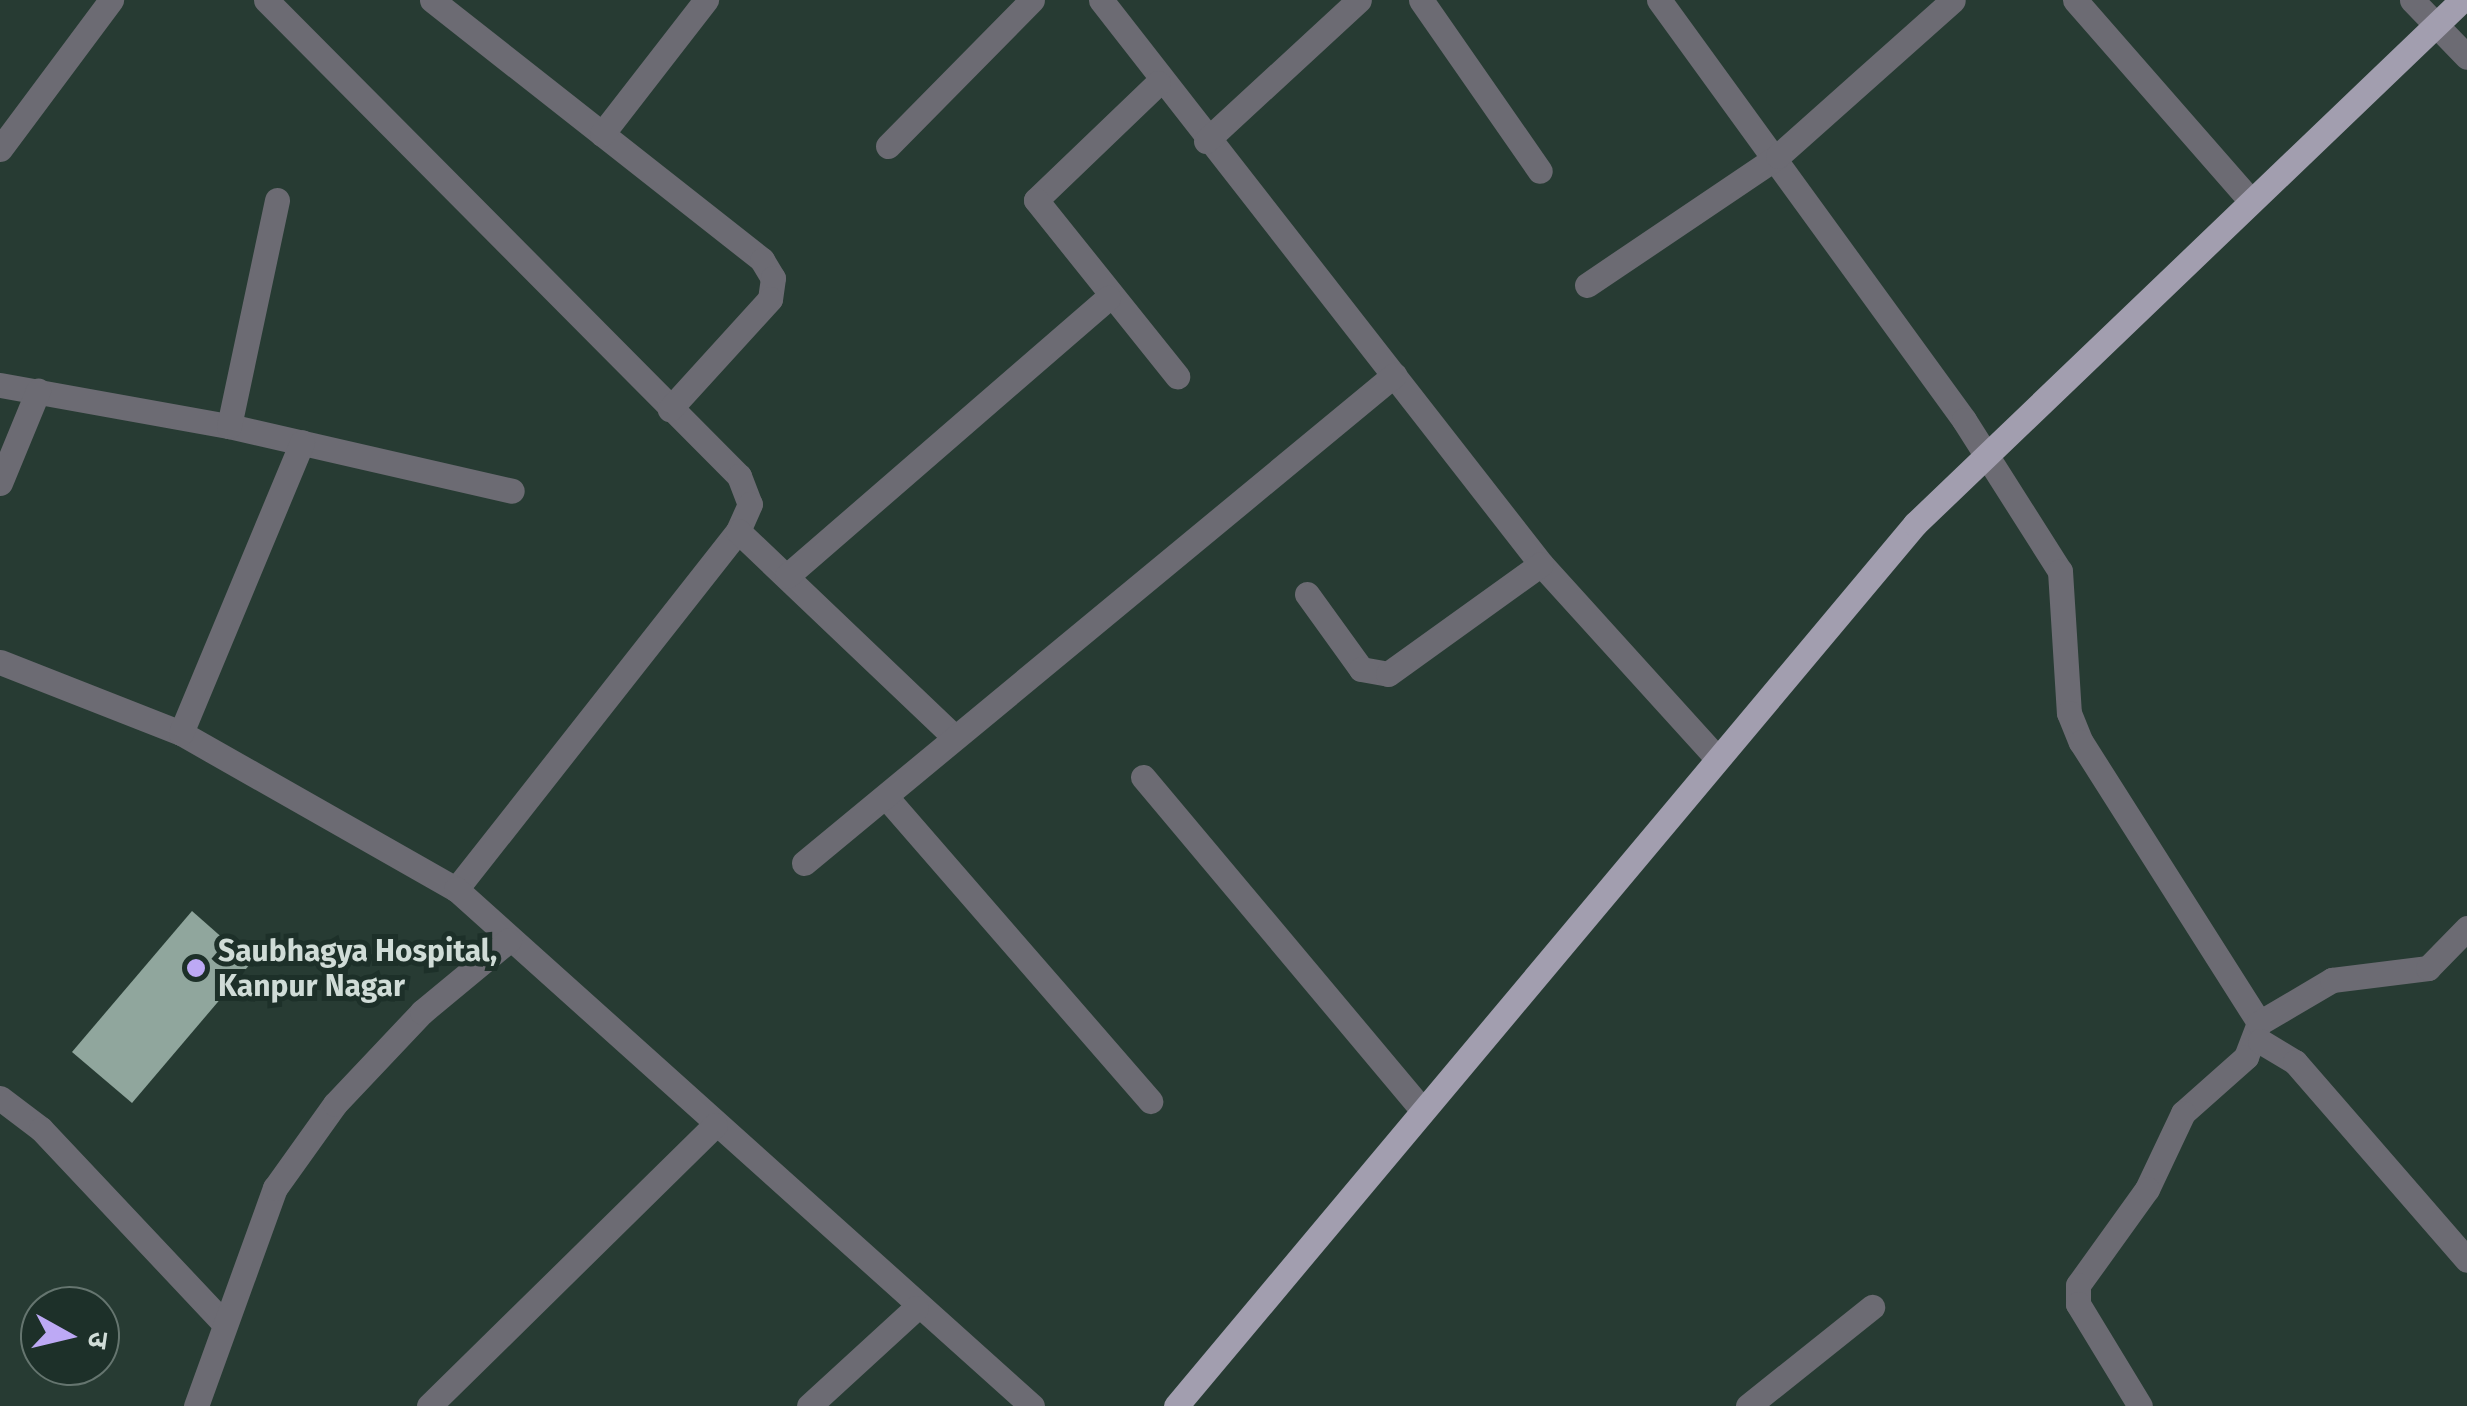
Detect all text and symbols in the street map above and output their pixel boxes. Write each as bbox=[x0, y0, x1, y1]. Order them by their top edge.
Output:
place label: Saubhagya Hospital, Kanpur Nagar bbox=[218, 933, 497, 1004]
marker: Saubhagya Hospital, Kanpur Nagar bbox=[183, 955, 209, 981]
north arrow bbox=[20, 1286, 120, 1386]
text: उ bbox=[81, 1330, 116, 1350]

